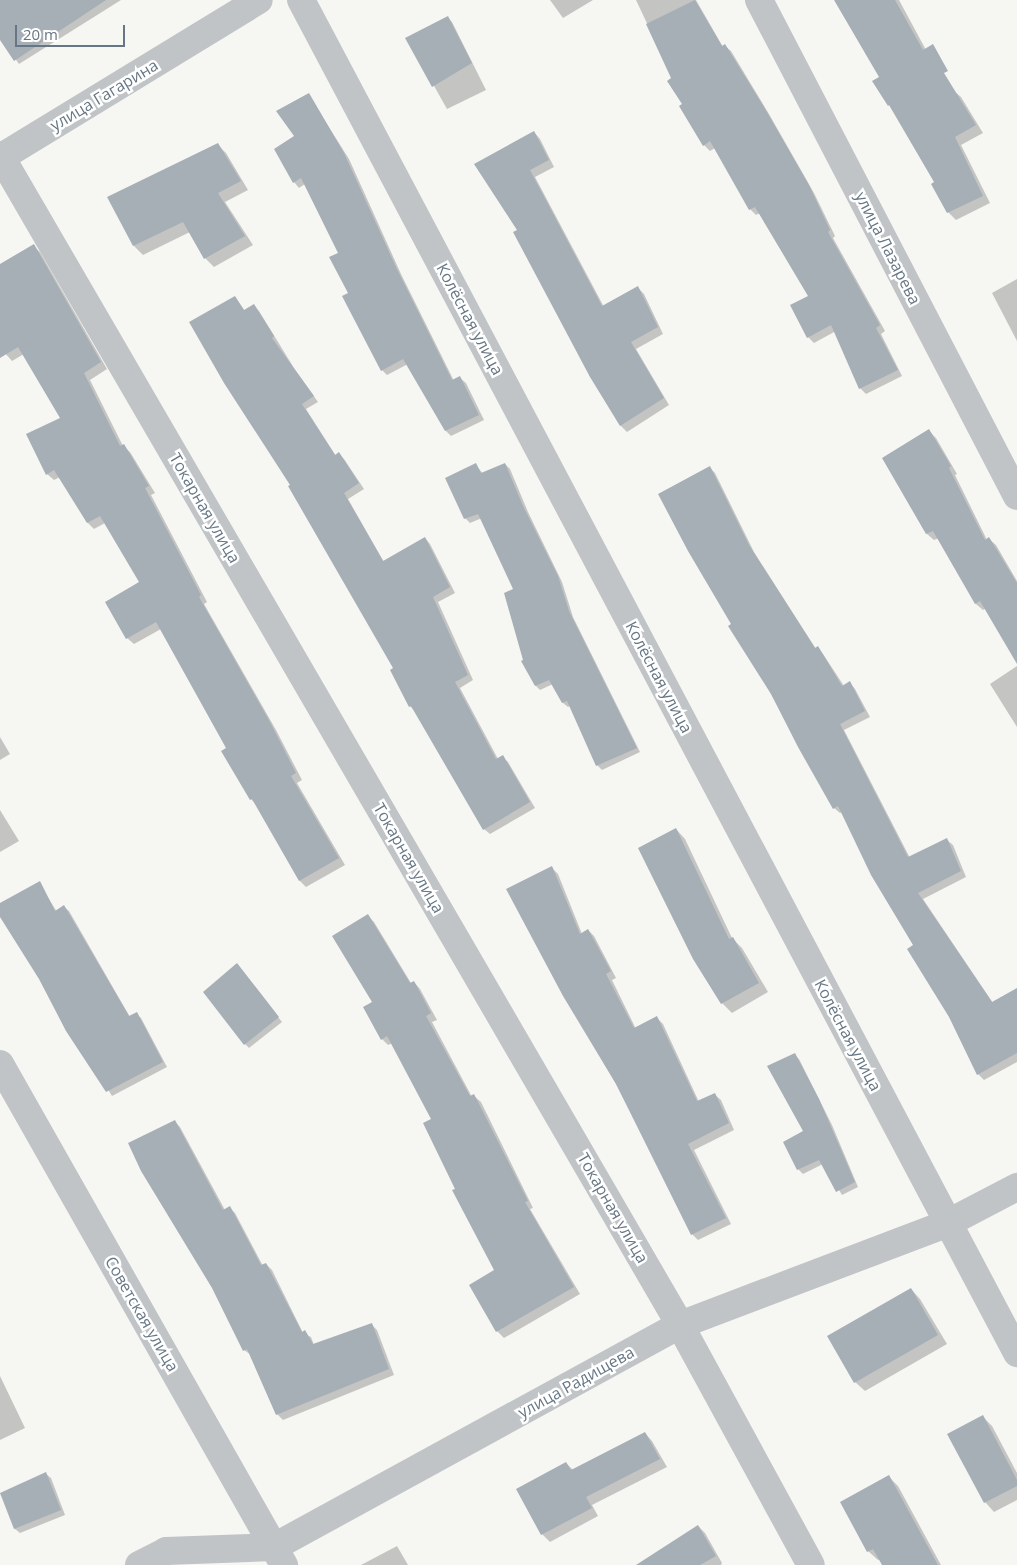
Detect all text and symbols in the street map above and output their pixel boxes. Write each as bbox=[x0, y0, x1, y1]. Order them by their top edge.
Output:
scale bar bbox=[18, 15, 128, 47]
text: 20 m bbox=[23, 24, 58, 44]
street label: улица Гагарина bbox=[47, 55, 161, 135]
street label: улица Лазарева bbox=[851, 188, 925, 308]
street label: Колёсная улица bbox=[433, 260, 507, 378]
street label: Токарная улица bbox=[166, 450, 244, 566]
street label: Колёсная улица bbox=[622, 618, 696, 736]
street label: Токарная улица bbox=[370, 800, 448, 916]
street label: Колёсная улица bbox=[811, 976, 885, 1094]
street label: Токарная улица bbox=[574, 1150, 652, 1266]
street label: Советская улица bbox=[101, 1253, 183, 1375]
street label: улица Радищева bbox=[515, 1342, 637, 1422]

